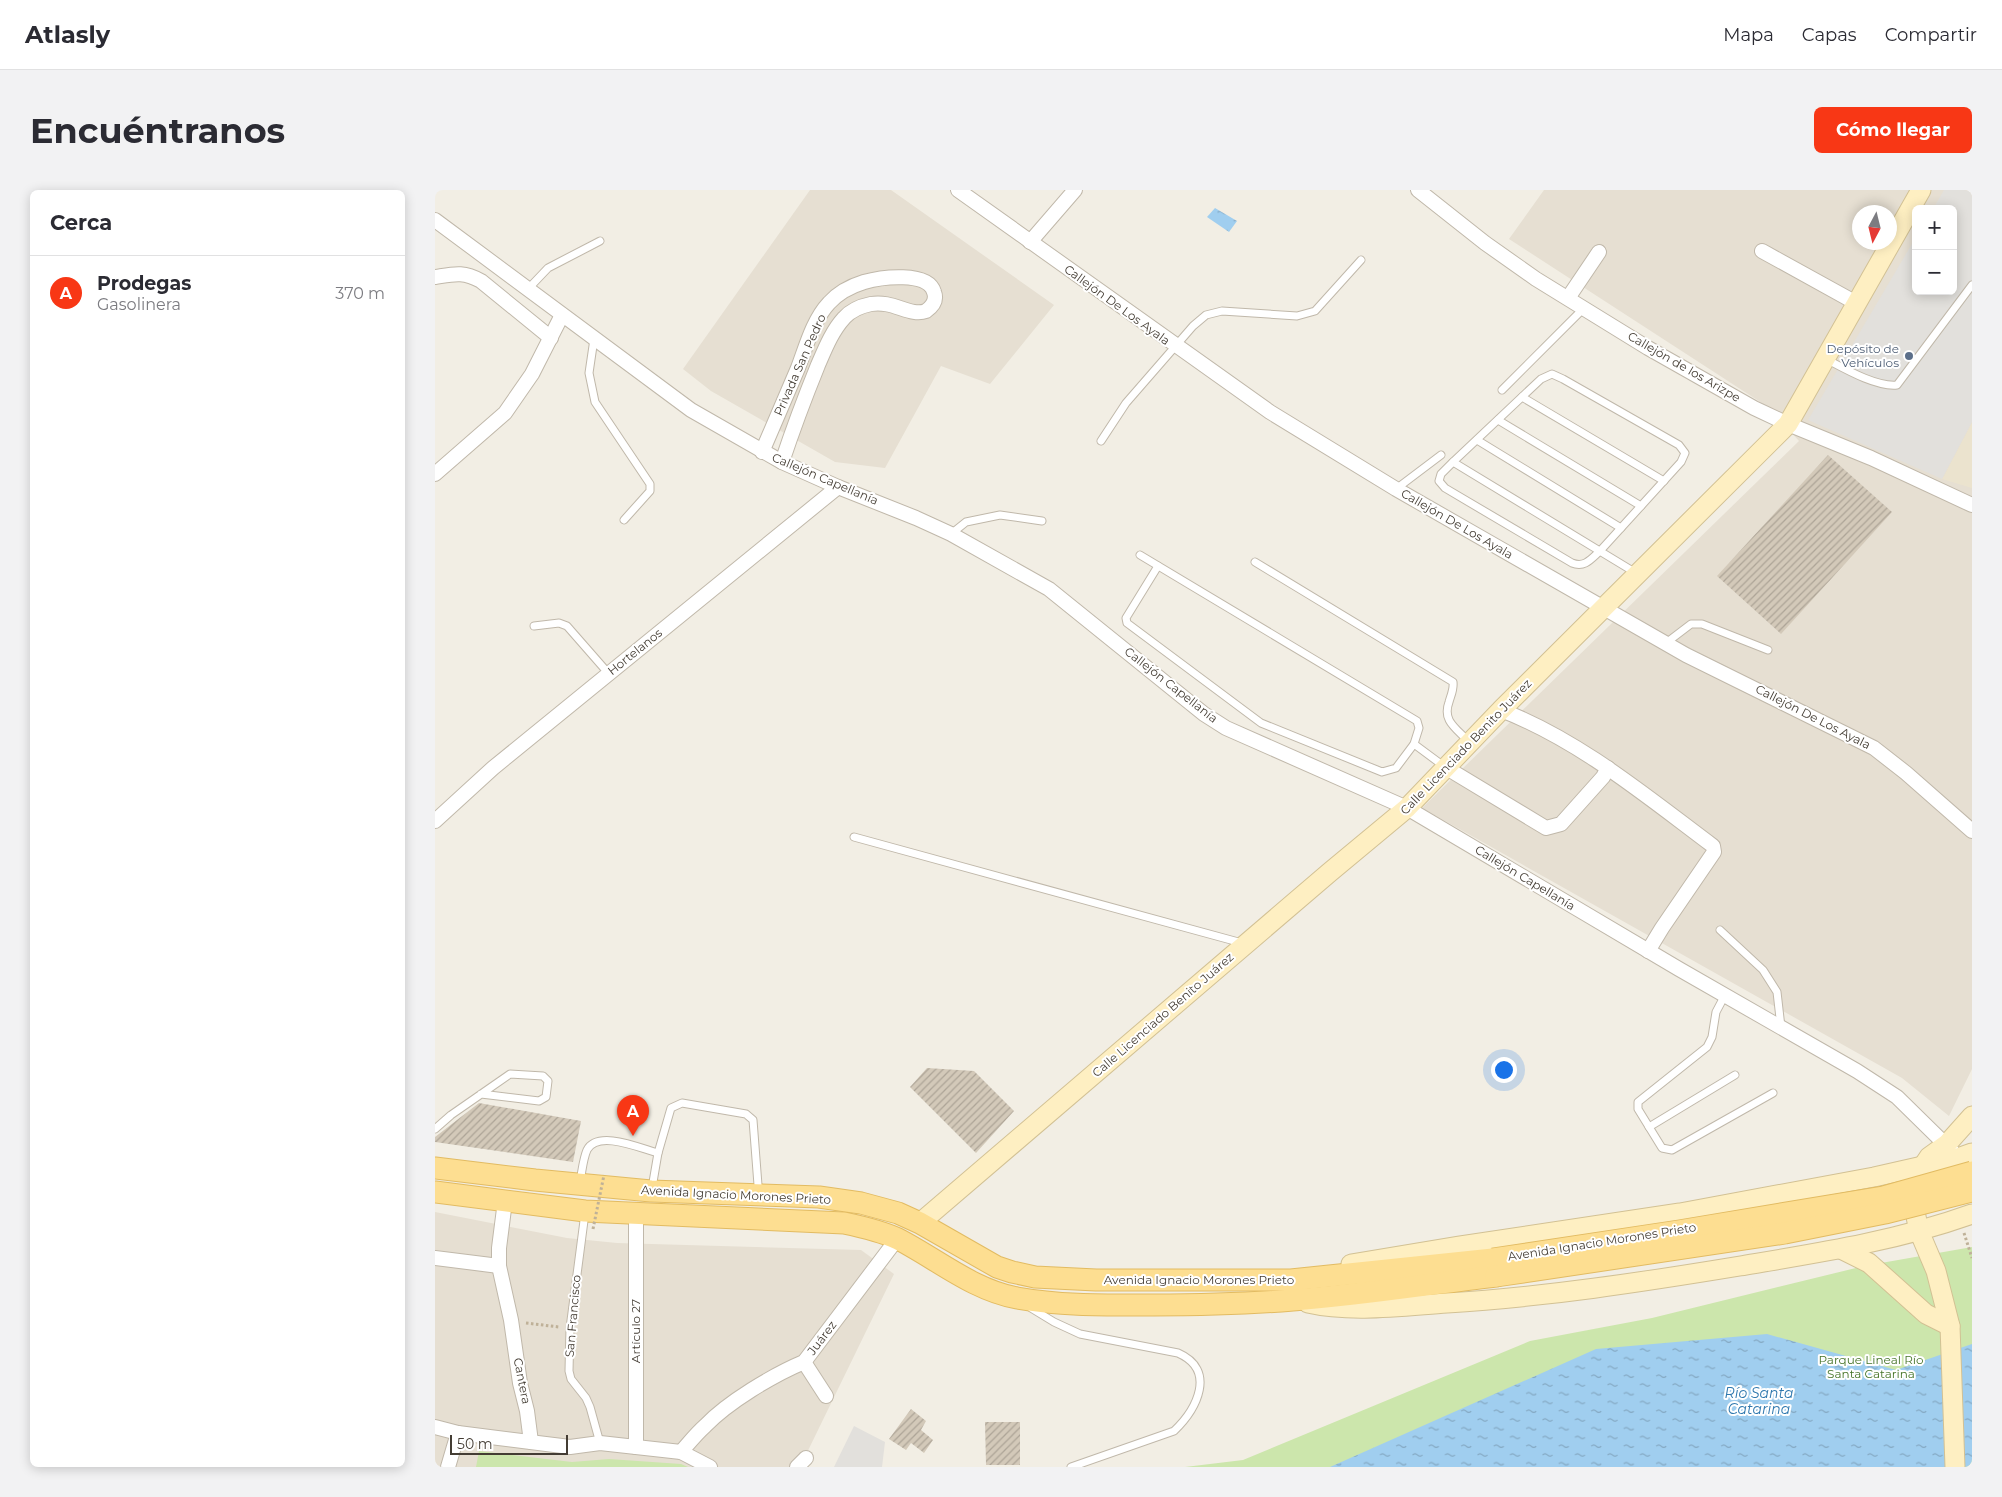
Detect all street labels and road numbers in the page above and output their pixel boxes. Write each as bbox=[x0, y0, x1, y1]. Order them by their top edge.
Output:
street label: Callejón De Los Ayala bbox=[1062, 261, 1173, 348]
street label: Privada San Pedro bbox=[770, 312, 829, 418]
street label: Callejón de los Arizpe bbox=[1625, 328, 1743, 405]
street label: Callejón Capellanía bbox=[770, 449, 881, 508]
street label: Callejón De Los Ayala bbox=[1399, 485, 1516, 562]
street label: Hortelanos bbox=[604, 625, 665, 678]
street label: Callejón Capellanía bbox=[1122, 644, 1221, 726]
street label: Calle Licenciado Benito Juárez bbox=[1397, 676, 1534, 817]
street label: Callejón De Los Ayala bbox=[1753, 681, 1873, 752]
street label: Callejón Capellanía bbox=[1473, 842, 1578, 913]
street label: Calle Licenciado Benito Juárez bbox=[1089, 949, 1236, 1080]
street label: Avenida Ignacio Morones Prieto bbox=[641, 1182, 831, 1207]
street label: Avenida Ignacio Morones Prieto bbox=[1507, 1219, 1697, 1264]
street label: Avenida Ignacio Morones Prieto bbox=[1104, 1272, 1294, 1287]
street label: San Francisco bbox=[561, 1274, 584, 1358]
street label: Artículo 27 bbox=[628, 1299, 643, 1363]
street label: Juárez bbox=[803, 1318, 839, 1359]
street label: Cantera bbox=[511, 1356, 534, 1405]

